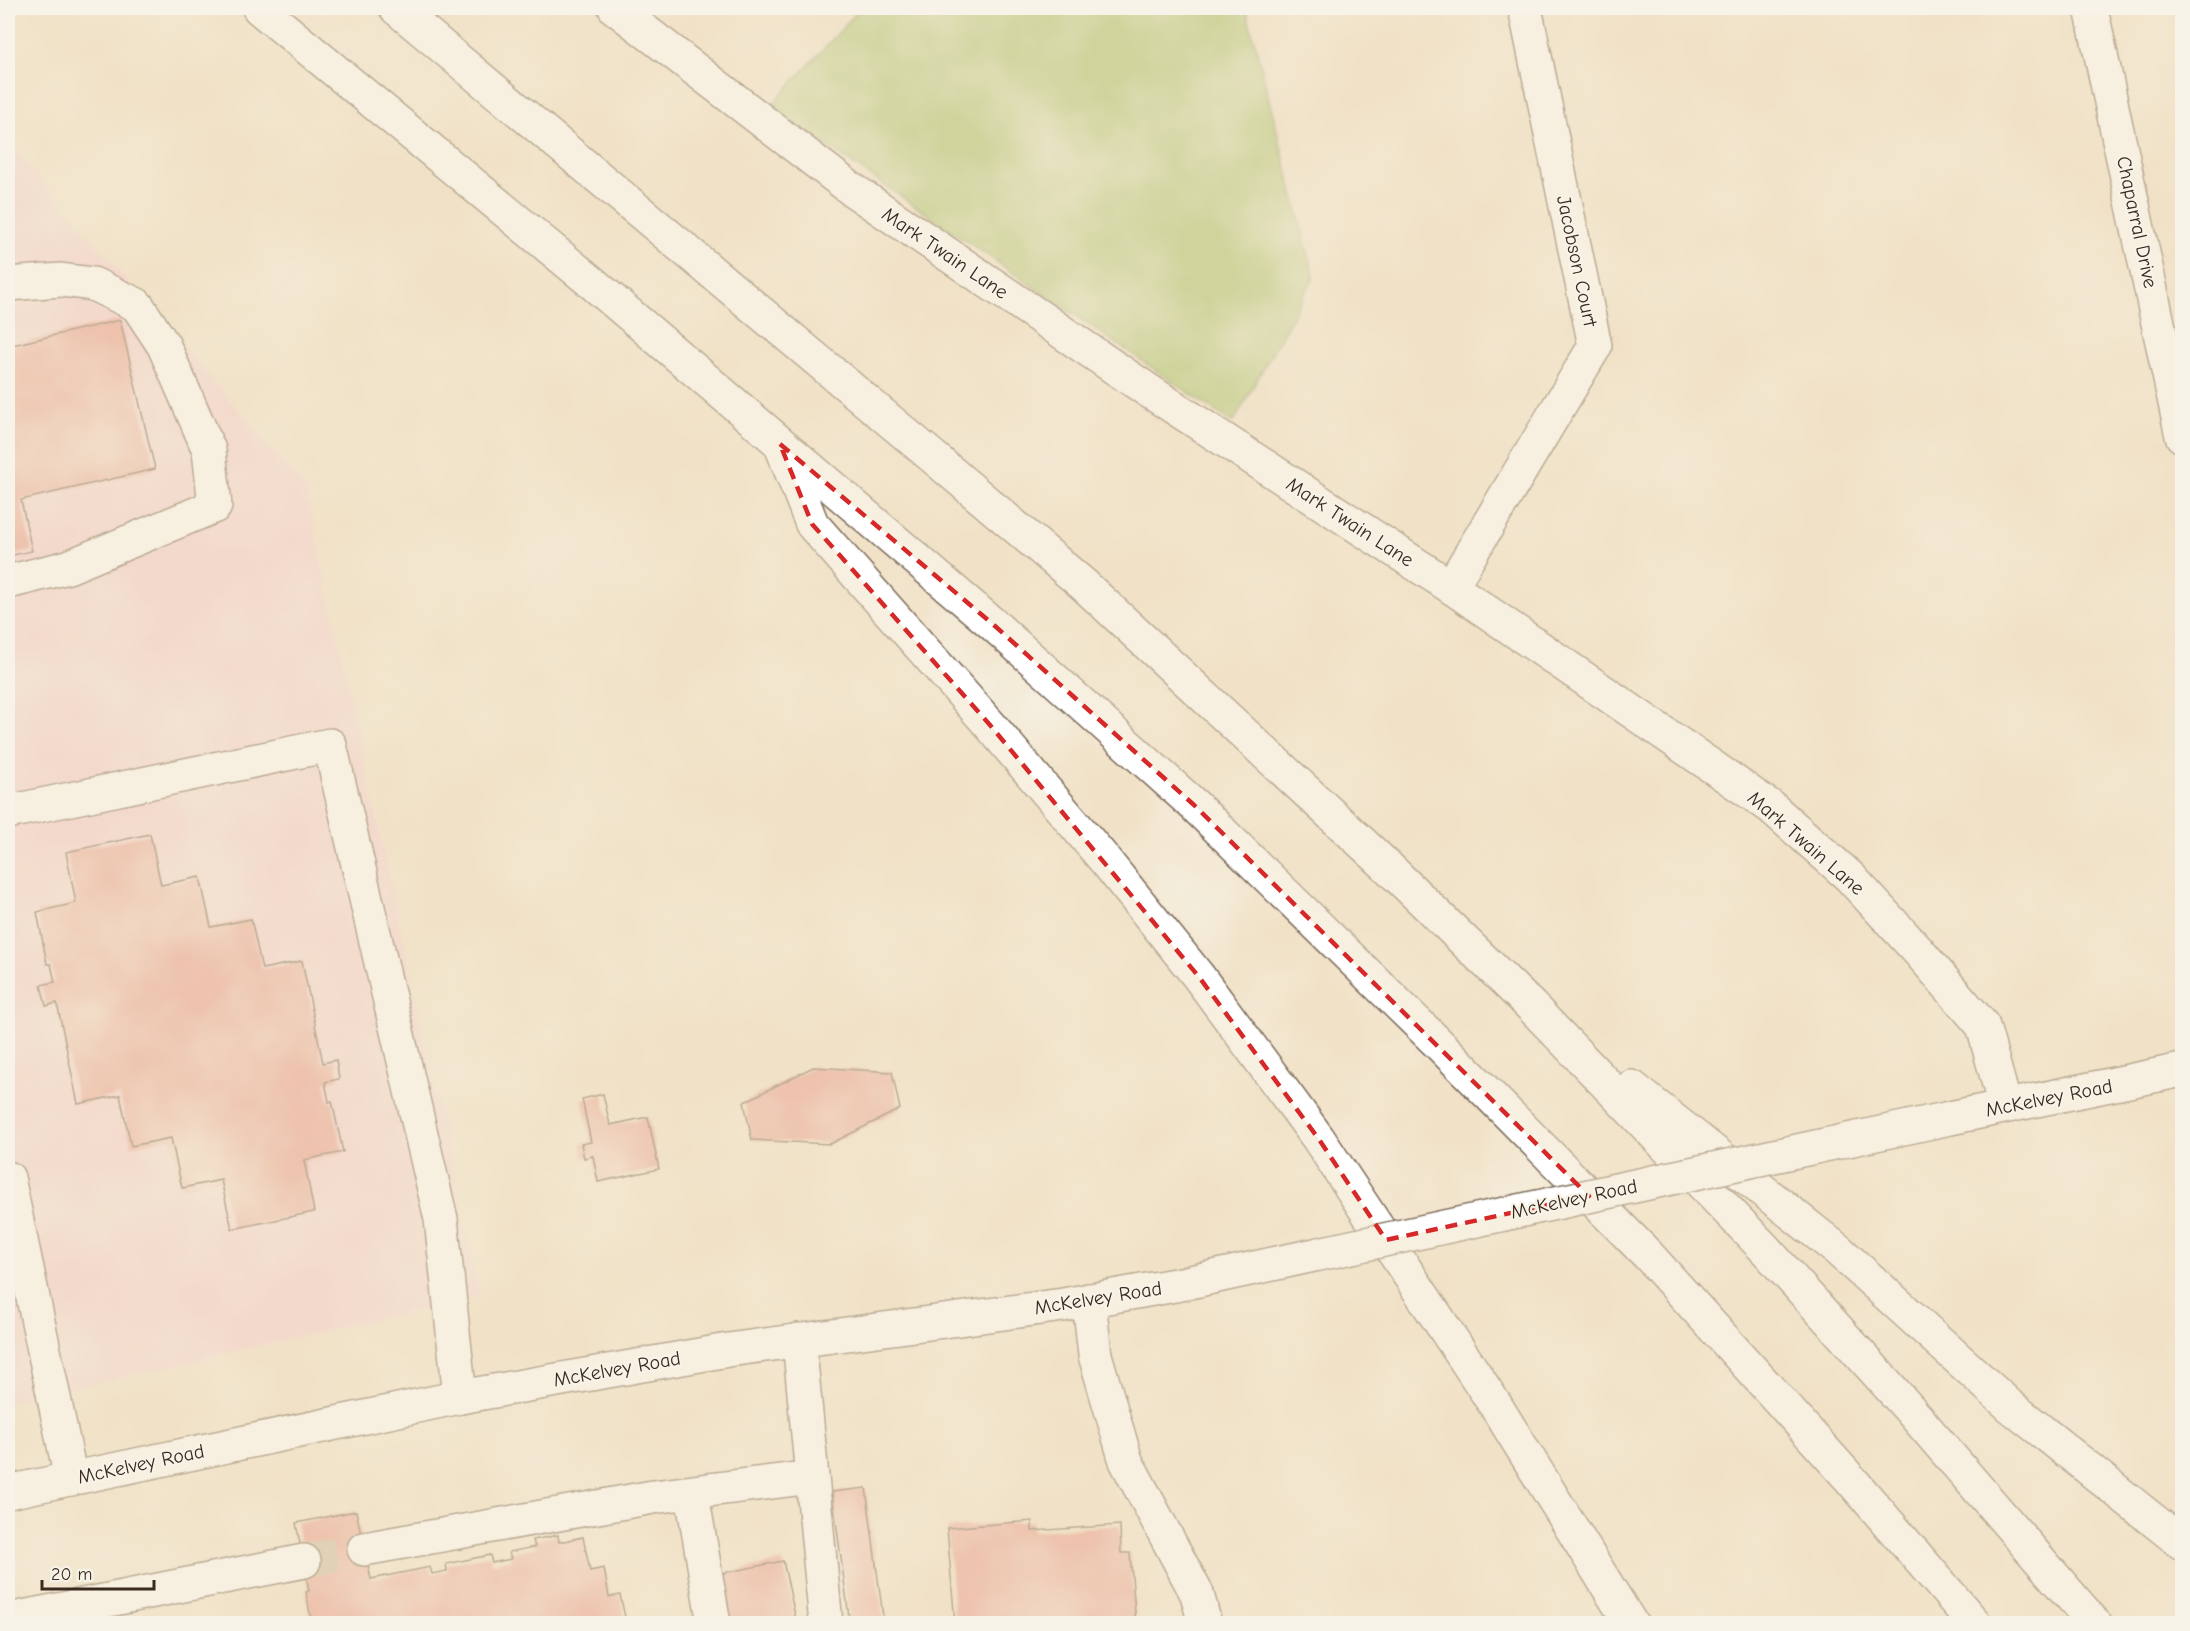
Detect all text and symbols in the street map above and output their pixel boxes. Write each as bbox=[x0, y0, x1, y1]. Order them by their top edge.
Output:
street label: Chaparral Drive bbox=[2112, 154, 2162, 290]
street label: Jacobson Court bbox=[1552, 193, 1602, 330]
street label: Mark Twain Lane bbox=[878, 202, 1012, 304]
street label: Mark Twain Lane bbox=[1282, 472, 1418, 572]
street label: Mark Twain Lane bbox=[1743, 786, 1869, 900]
street label: McKelvey Road bbox=[1984, 1074, 2114, 1122]
street label: McKelvey Road bbox=[1509, 1174, 1639, 1224]
street label: McKelvey Road bbox=[1033, 1277, 1163, 1319]
street label: McKelvey Road bbox=[552, 1346, 682, 1392]
street label: McKelvey Road bbox=[76, 1439, 206, 1489]
scale bar bbox=[42, 1553, 154, 1591]
text: 20 m bbox=[51, 1564, 92, 1585]

